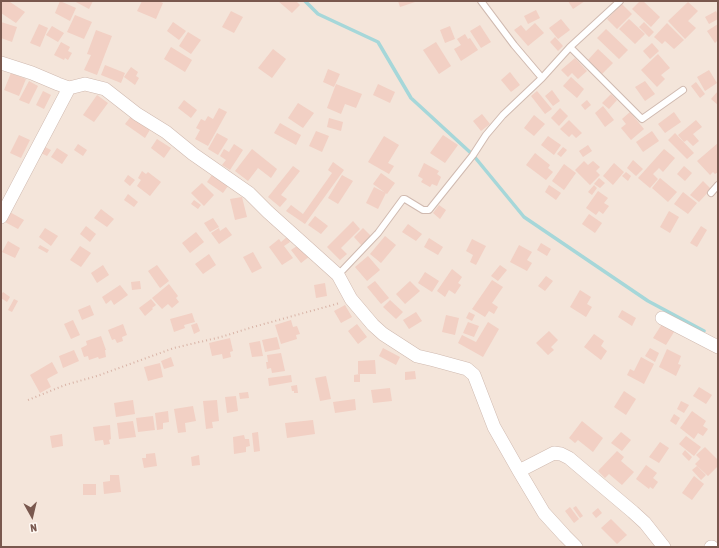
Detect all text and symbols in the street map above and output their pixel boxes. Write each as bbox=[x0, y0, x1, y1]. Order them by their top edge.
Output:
north arrow bbox=[12, 496, 52, 536]
text: N bbox=[30, 521, 38, 534]

